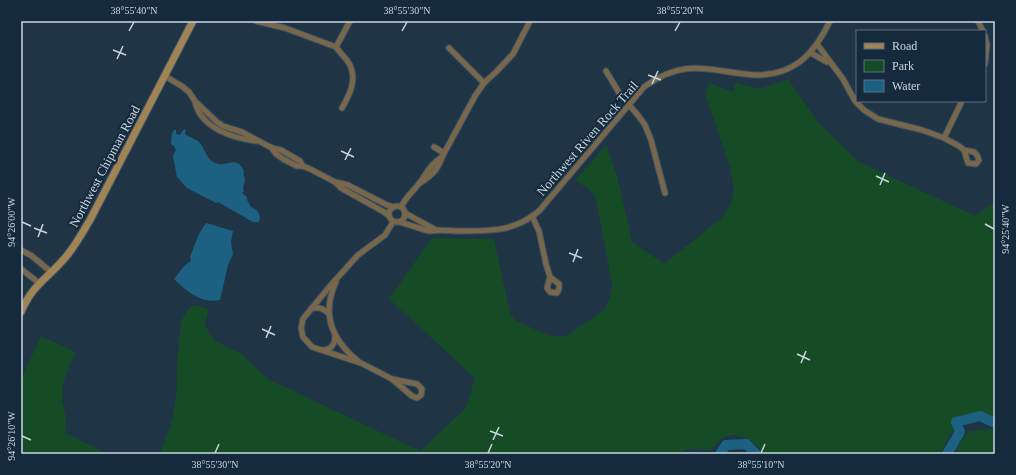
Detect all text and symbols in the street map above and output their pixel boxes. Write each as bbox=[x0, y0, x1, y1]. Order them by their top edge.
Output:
text: 38°55'40"N bbox=[110, 5, 158, 16]
text: 38°55'30"N bbox=[383, 5, 431, 16]
text: 38°55'20"N bbox=[656, 5, 704, 16]
legend bbox=[856, 30, 986, 102]
text: Road bbox=[892, 39, 917, 53]
text: Park bbox=[892, 59, 914, 73]
street label: Northwest Riven Rock Trail bbox=[534, 78, 642, 199]
text: Water bbox=[892, 79, 920, 93]
street label: Northwest Chipman Road bbox=[66, 102, 143, 230]
text: 94°26'00"W bbox=[6, 197, 17, 247]
text: 94°25'40"W bbox=[1000, 204, 1011, 254]
text: 94°26'10"W bbox=[6, 411, 17, 461]
text: 38°55'30"N bbox=[191, 459, 239, 470]
text: 38°55'20"N bbox=[464, 459, 512, 470]
text: 38°55'10"N bbox=[737, 459, 785, 470]

